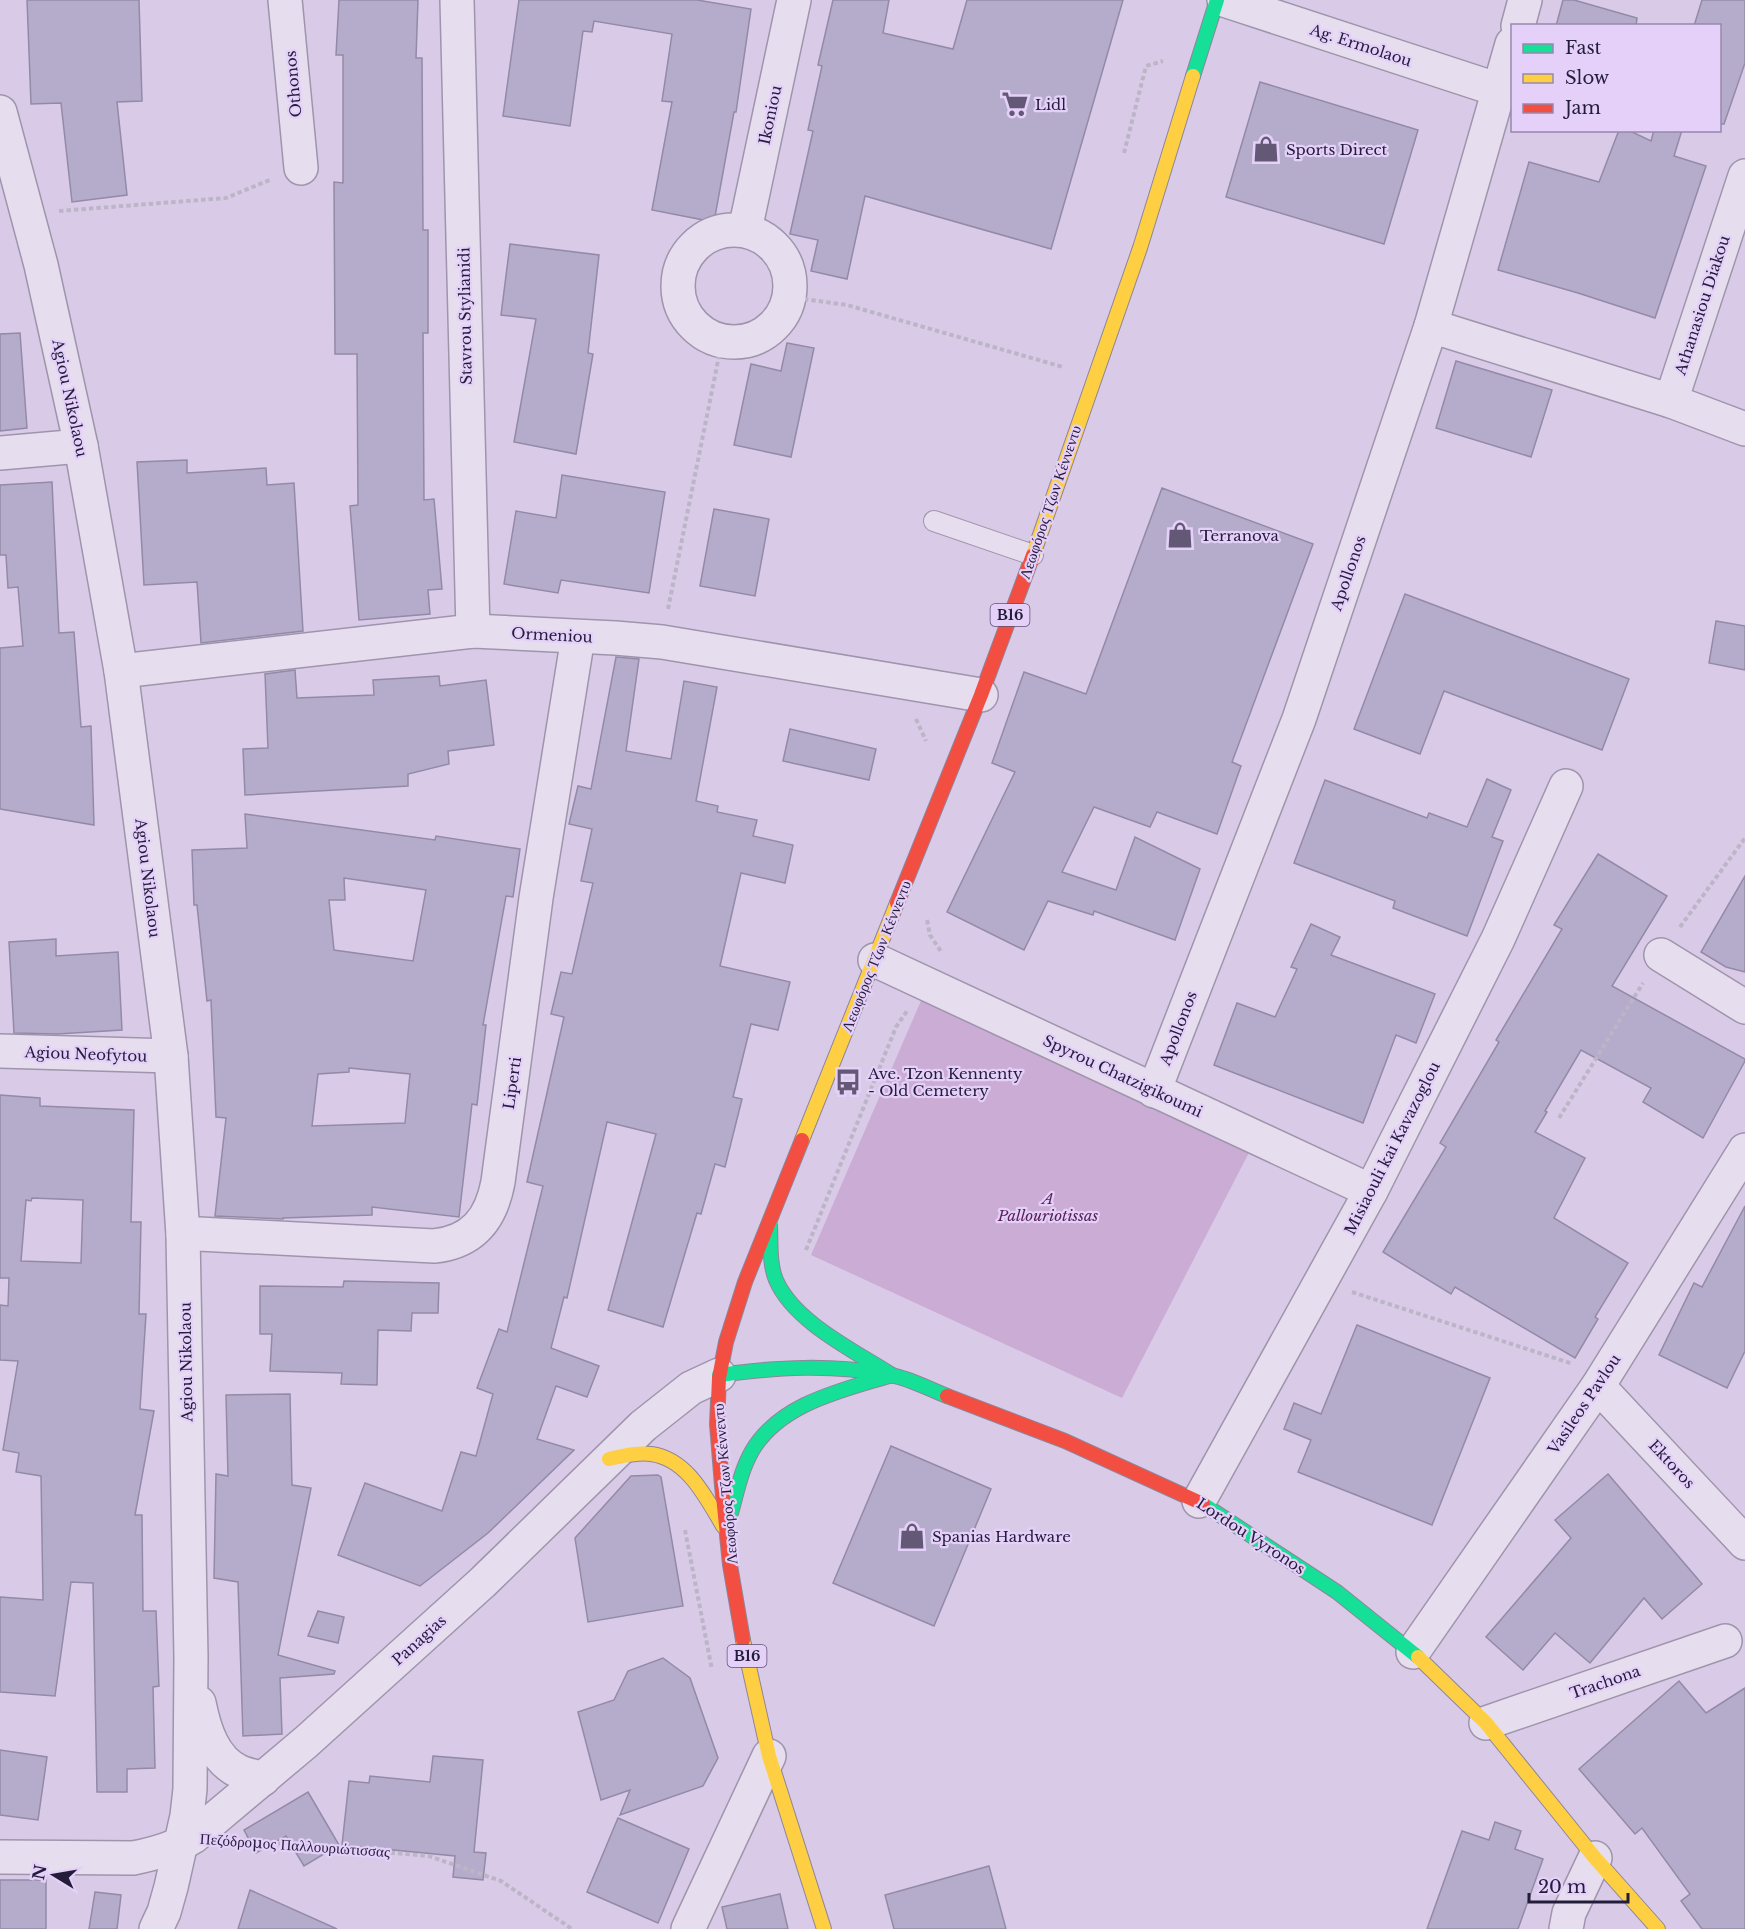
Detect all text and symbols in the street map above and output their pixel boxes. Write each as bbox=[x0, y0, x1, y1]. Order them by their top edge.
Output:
street label: Ag. Ermolaou bbox=[1307, 19, 1414, 70]
legend bbox=[1511, 24, 1721, 132]
text: Fast bbox=[1565, 37, 1602, 59]
street label: Othonos bbox=[281, 50, 305, 118]
text: Slow bbox=[1565, 67, 1610, 89]
street label: Ikoniou bbox=[754, 84, 786, 146]
supermarket icon: Lidl bbox=[1000, 89, 1030, 119]
place label: Lidl bbox=[1035, 95, 1066, 114]
text: Jam bbox=[1563, 97, 1601, 119]
shop icon: Sports Direct bbox=[1251, 134, 1281, 164]
place label: Sports Direct bbox=[1286, 140, 1388, 159]
street label: Athanasiou Diakou bbox=[1670, 233, 1734, 378]
street label: Stavrou Stylianidi bbox=[454, 247, 476, 385]
street label: Agiou Nikolaou bbox=[48, 336, 92, 459]
street label: Λεωφόρος Τζων Κέννεντυ bbox=[1015, 423, 1085, 581]
shop icon: Terranova bbox=[1165, 520, 1195, 550]
place label: Terranova bbox=[1200, 526, 1280, 545]
street label: Apollonos bbox=[1326, 533, 1370, 614]
road number: B16 bbox=[990, 604, 1030, 626]
street label: Ormeniou bbox=[511, 623, 593, 647]
street label: Agiou Nikolaou bbox=[131, 816, 165, 939]
street label: Λεωφόρος Τζων Κέννεντυ bbox=[837, 878, 915, 1034]
street label: Apollonos bbox=[1155, 988, 1201, 1069]
street label: Spyrou Chatzigikoumi bbox=[1040, 1031, 1206, 1121]
street label: Agiou Neofytou bbox=[23, 1042, 148, 1066]
street label: Liperti bbox=[499, 1056, 525, 1110]
street label: Misiaouli kai Kavazoglou bbox=[1340, 1058, 1444, 1238]
place label: Ave. Tzon Kennenty - Old Cemetery bbox=[867, 1064, 1023, 1100]
bus stop icon: Ave. Tzon Kennenty - Old Cemetery bbox=[833, 1067, 863, 1097]
park label: A Pallouriotissas bbox=[997, 1189, 1099, 1225]
street label: Agiou Nikolaou bbox=[175, 1302, 197, 1423]
street label: Vasileos Pavlou bbox=[1543, 1350, 1625, 1459]
street label: Λεωφόρος Τζων Κέννεντυ bbox=[708, 1403, 742, 1565]
street label: Ektoros bbox=[1645, 1436, 1699, 1492]
street label: Lordou Vyronos bbox=[1193, 1494, 1309, 1578]
shop icon: Spanias Hardware bbox=[897, 1521, 927, 1551]
place label: Spanias Hardware bbox=[932, 1527, 1071, 1546]
street label: Panagias bbox=[388, 1611, 450, 1669]
road number: B16 bbox=[728, 1645, 766, 1667]
street label: Trachona bbox=[1567, 1661, 1643, 1703]
street label: Πεζόδρομος Παλλουριώτισσας bbox=[199, 1829, 391, 1861]
north arrow bbox=[24, 1845, 84, 1905]
text: N bbox=[28, 1863, 51, 1881]
scale bar bbox=[1529, 1866, 1628, 1904]
text: 20 m bbox=[1538, 1876, 1586, 1898]

